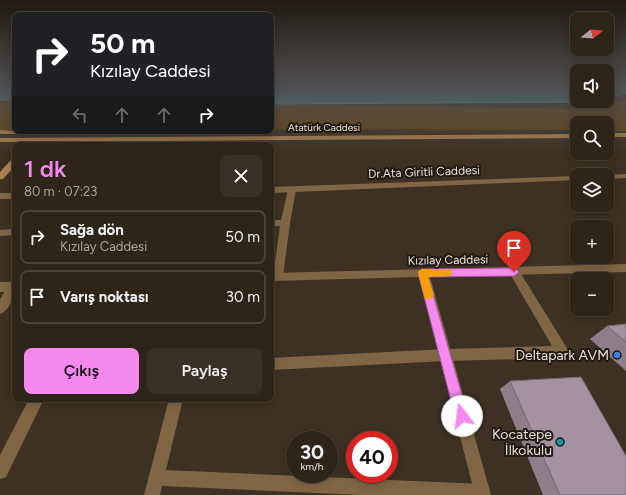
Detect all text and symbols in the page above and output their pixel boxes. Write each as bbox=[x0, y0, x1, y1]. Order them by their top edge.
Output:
north arrow bbox=[570, 12, 614, 56]
map controls bbox=[570, 12, 614, 316]
text: 50 m bbox=[90, 26, 156, 60]
icon: right bbox=[24, 28, 76, 80]
text: Kızılay Caddesi bbox=[90, 60, 211, 82]
button: sound bbox=[570, 64, 614, 108]
icon: left bbox=[69, 104, 91, 126]
icon: ahead bbox=[111, 104, 133, 126]
icon: ahead bbox=[153, 104, 175, 126]
icon: right bbox=[195, 104, 217, 126]
button: search bbox=[570, 116, 614, 160]
street label: Atatürk Caddesi bbox=[288, 121, 360, 134]
text: 1 dk bbox=[24, 154, 66, 183]
button: close bbox=[220, 155, 262, 197]
street label: Dr.Ata Giritli Caddesi bbox=[368, 163, 480, 181]
button: layers bbox=[570, 168, 614, 212]
text: 80 m · 07:23 bbox=[24, 184, 97, 199]
button: + bbox=[570, 220, 614, 264]
text: Sağa dön bbox=[60, 221, 124, 239]
icon: right bbox=[26, 226, 48, 248]
text: 50 m bbox=[225, 228, 260, 246]
pin bbox=[497, 231, 531, 272]
icon: arrive bbox=[503, 237, 525, 259]
text: Kızılay Caddesi bbox=[60, 239, 147, 254]
street label: Kızılay Caddesi bbox=[408, 252, 488, 268]
button: − bbox=[570, 272, 614, 316]
icon: arrive bbox=[26, 286, 48, 308]
text: Varış noktası bbox=[60, 288, 149, 306]
text: 30 m bbox=[226, 288, 260, 306]
place label: Deltapark AVM bbox=[515, 347, 609, 364]
button: Çıkış bbox=[24, 348, 139, 394]
button: Paylaş bbox=[147, 348, 262, 394]
marker: Deltapark AVM bbox=[612, 350, 622, 360]
position arrow bbox=[441, 395, 483, 437]
place label: Kocatepe İlkokulu bbox=[492, 426, 552, 459]
speed limit sign: 40 bbox=[346, 431, 398, 483]
marker: Kocatepe İlkokulu bbox=[555, 437, 565, 447]
text: 30 bbox=[300, 440, 324, 464]
text: km/h bbox=[301, 460, 323, 473]

